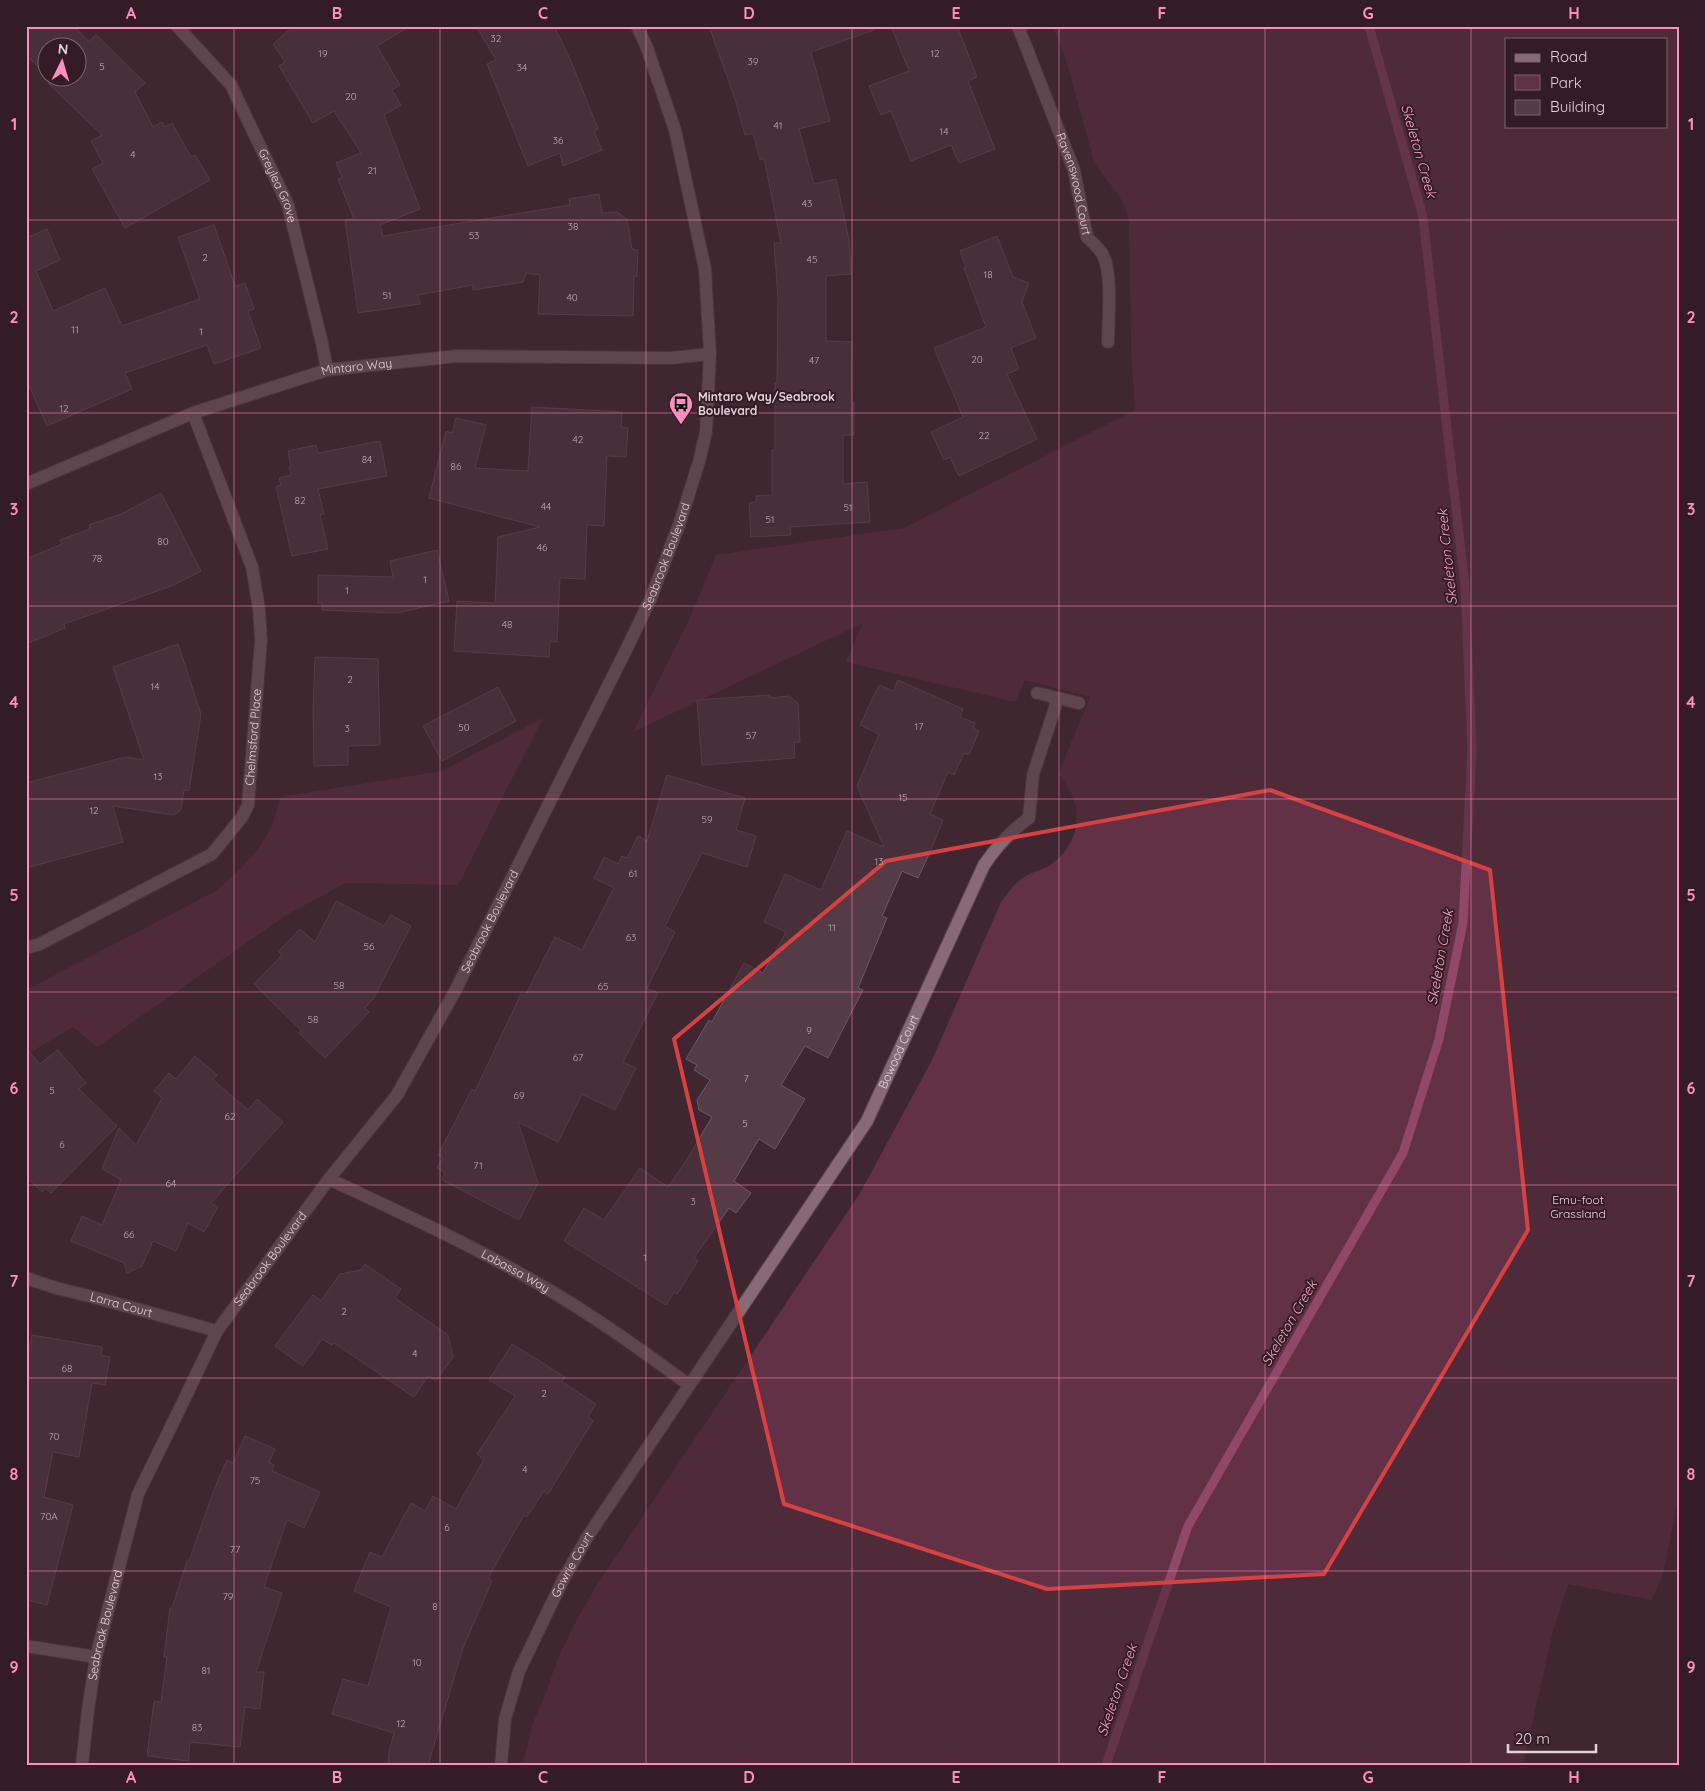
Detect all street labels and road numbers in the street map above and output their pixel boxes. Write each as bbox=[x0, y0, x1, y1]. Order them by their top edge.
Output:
street label: Ravenswood Court bbox=[1053, 130, 1094, 236]
street label: Greylea Grove bbox=[255, 146, 300, 224]
street label: Mintaro Way bbox=[319, 355, 393, 378]
street label: Seabrook Boulevard bbox=[639, 501, 693, 612]
street label: Chelmsford Place bbox=[242, 688, 264, 786]
street label: Seabrook Boulevard bbox=[457, 867, 521, 975]
street label: Bowood Court bbox=[875, 1012, 922, 1091]
street label: Seabrook Boulevard bbox=[230, 1209, 309, 1309]
street label: Labassa Way bbox=[479, 1246, 553, 1296]
street label: Larra Court bbox=[89, 1289, 154, 1320]
street label: Gowrie Court bbox=[548, 1529, 596, 1600]
street label: Seabrook Boulevard bbox=[85, 1568, 125, 1681]

